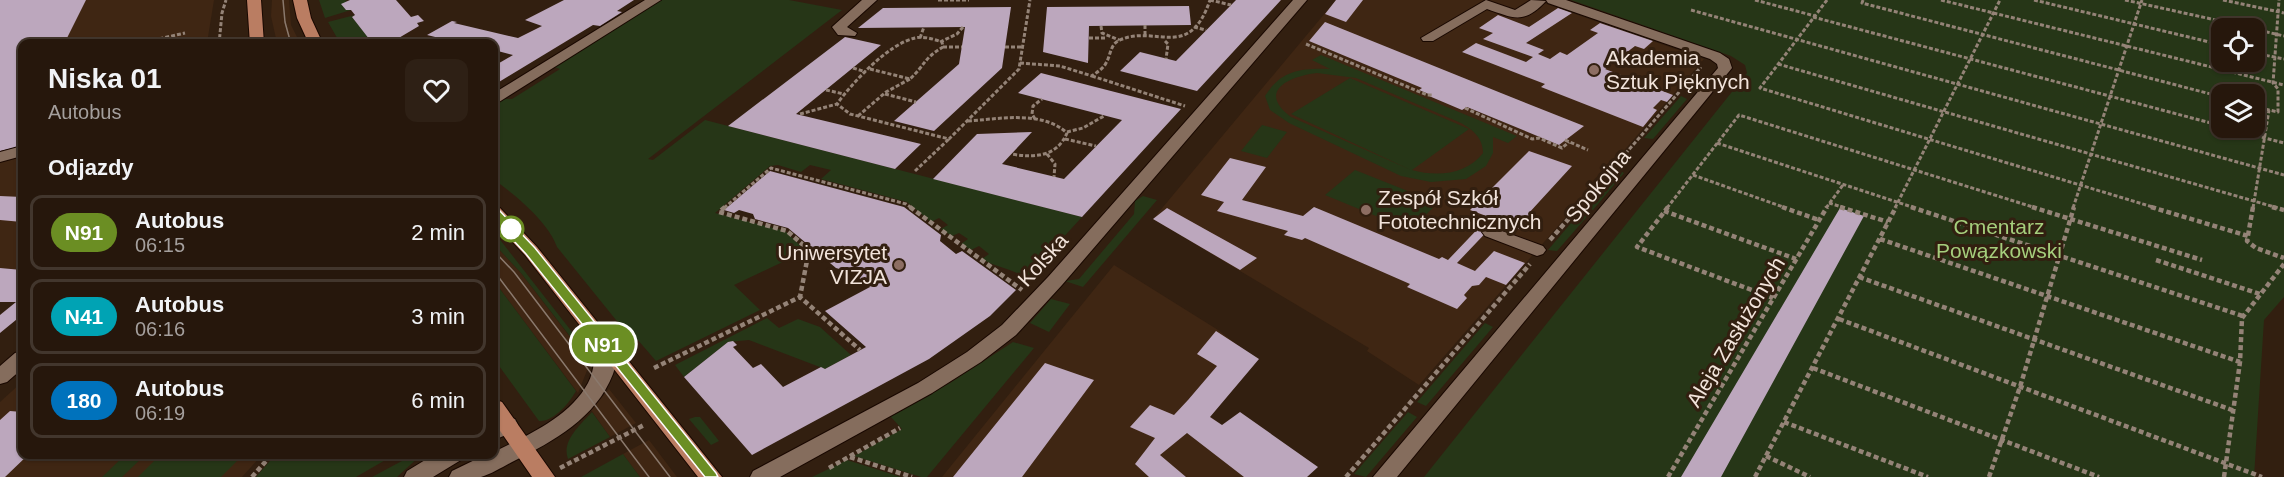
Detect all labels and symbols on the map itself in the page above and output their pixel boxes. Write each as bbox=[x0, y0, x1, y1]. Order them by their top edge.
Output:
place label: Akademia Sztuk Pięknych bbox=[1606, 46, 1750, 93]
marker: Akademia Sztuk Pięknych bbox=[1587, 63, 1601, 77]
street label: Spokojna bbox=[1561, 145, 1635, 227]
place label: Zespół Szkół Fototechnicznych bbox=[1378, 186, 1541, 233]
marker: Zespół Szkół Fototechnicznych bbox=[1359, 203, 1373, 217]
park label: Cmentarz Powązkowski bbox=[1936, 215, 2062, 262]
unlabelled marker bbox=[498, 216, 524, 242]
street label: Kolska bbox=[1013, 228, 1072, 291]
place label: Uniwersytet VIZJA bbox=[777, 241, 887, 288]
street label: Aleja Zasłużonych bbox=[1682, 253, 1789, 411]
marker: Uniwersytet VIZJA bbox=[892, 258, 906, 272]
line badge: N91 bbox=[568, 324, 638, 364]

